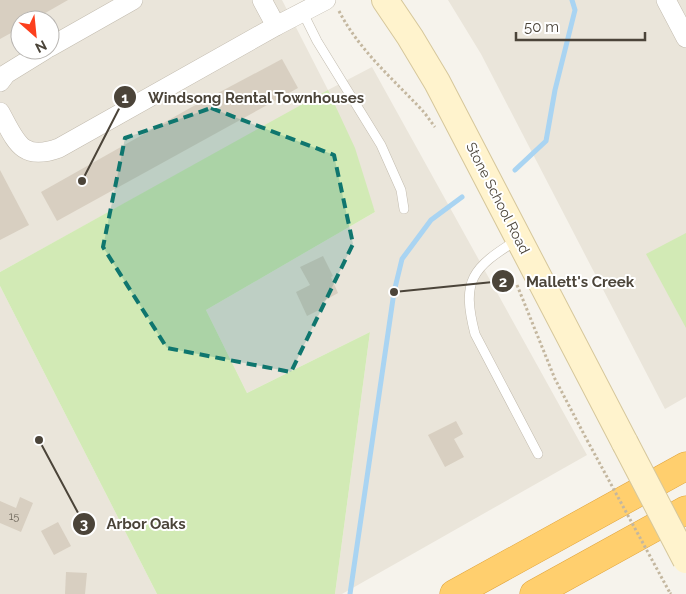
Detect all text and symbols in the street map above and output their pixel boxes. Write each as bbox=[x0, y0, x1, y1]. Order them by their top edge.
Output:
north arrow bbox=[10, 10, 60, 60]
scale bar bbox=[516, 10, 645, 42]
text: 50 m bbox=[524, 18, 559, 36]
text: N bbox=[33, 37, 49, 56]
callout: Windsong Rental Townhouses bbox=[112, 82, 374, 112]
text: 1 bbox=[121, 89, 129, 107]
text: Windsong Rental Townhouses bbox=[148, 89, 364, 107]
street label: Stone School Road bbox=[463, 140, 533, 256]
callout: Mallett's Creek bbox=[491, 266, 644, 296]
text: 2 bbox=[499, 273, 507, 291]
text: Mallett's Creek bbox=[526, 273, 635, 291]
callout: Arbor Oaks bbox=[71, 509, 196, 539]
house number: 15 bbox=[9, 510, 19, 523]
text: 3 bbox=[80, 515, 88, 533]
text: Arbor Oaks bbox=[106, 515, 186, 533]

